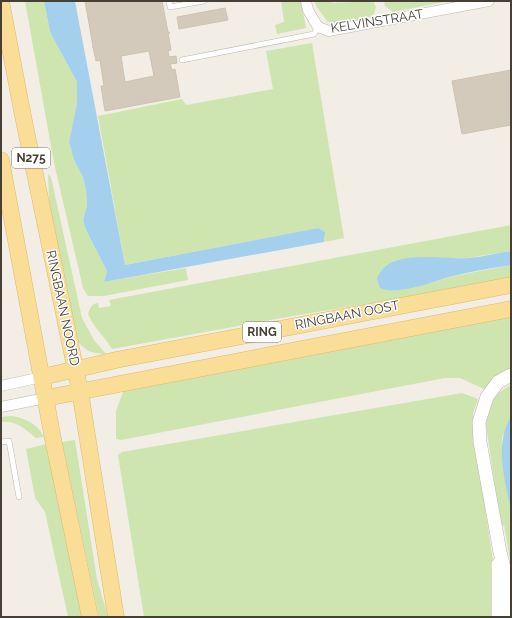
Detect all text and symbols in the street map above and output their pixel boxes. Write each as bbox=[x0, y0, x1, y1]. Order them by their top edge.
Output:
street label: KELVINSTRAAT bbox=[330, 6, 424, 36]
road number: N275 bbox=[12, 148, 50, 168]
street label: RINGBAAN NOORD bbox=[43, 249, 83, 367]
street label: RINGBAAN OOST bbox=[294, 298, 400, 332]
road number: RING bbox=[243, 322, 281, 342]

